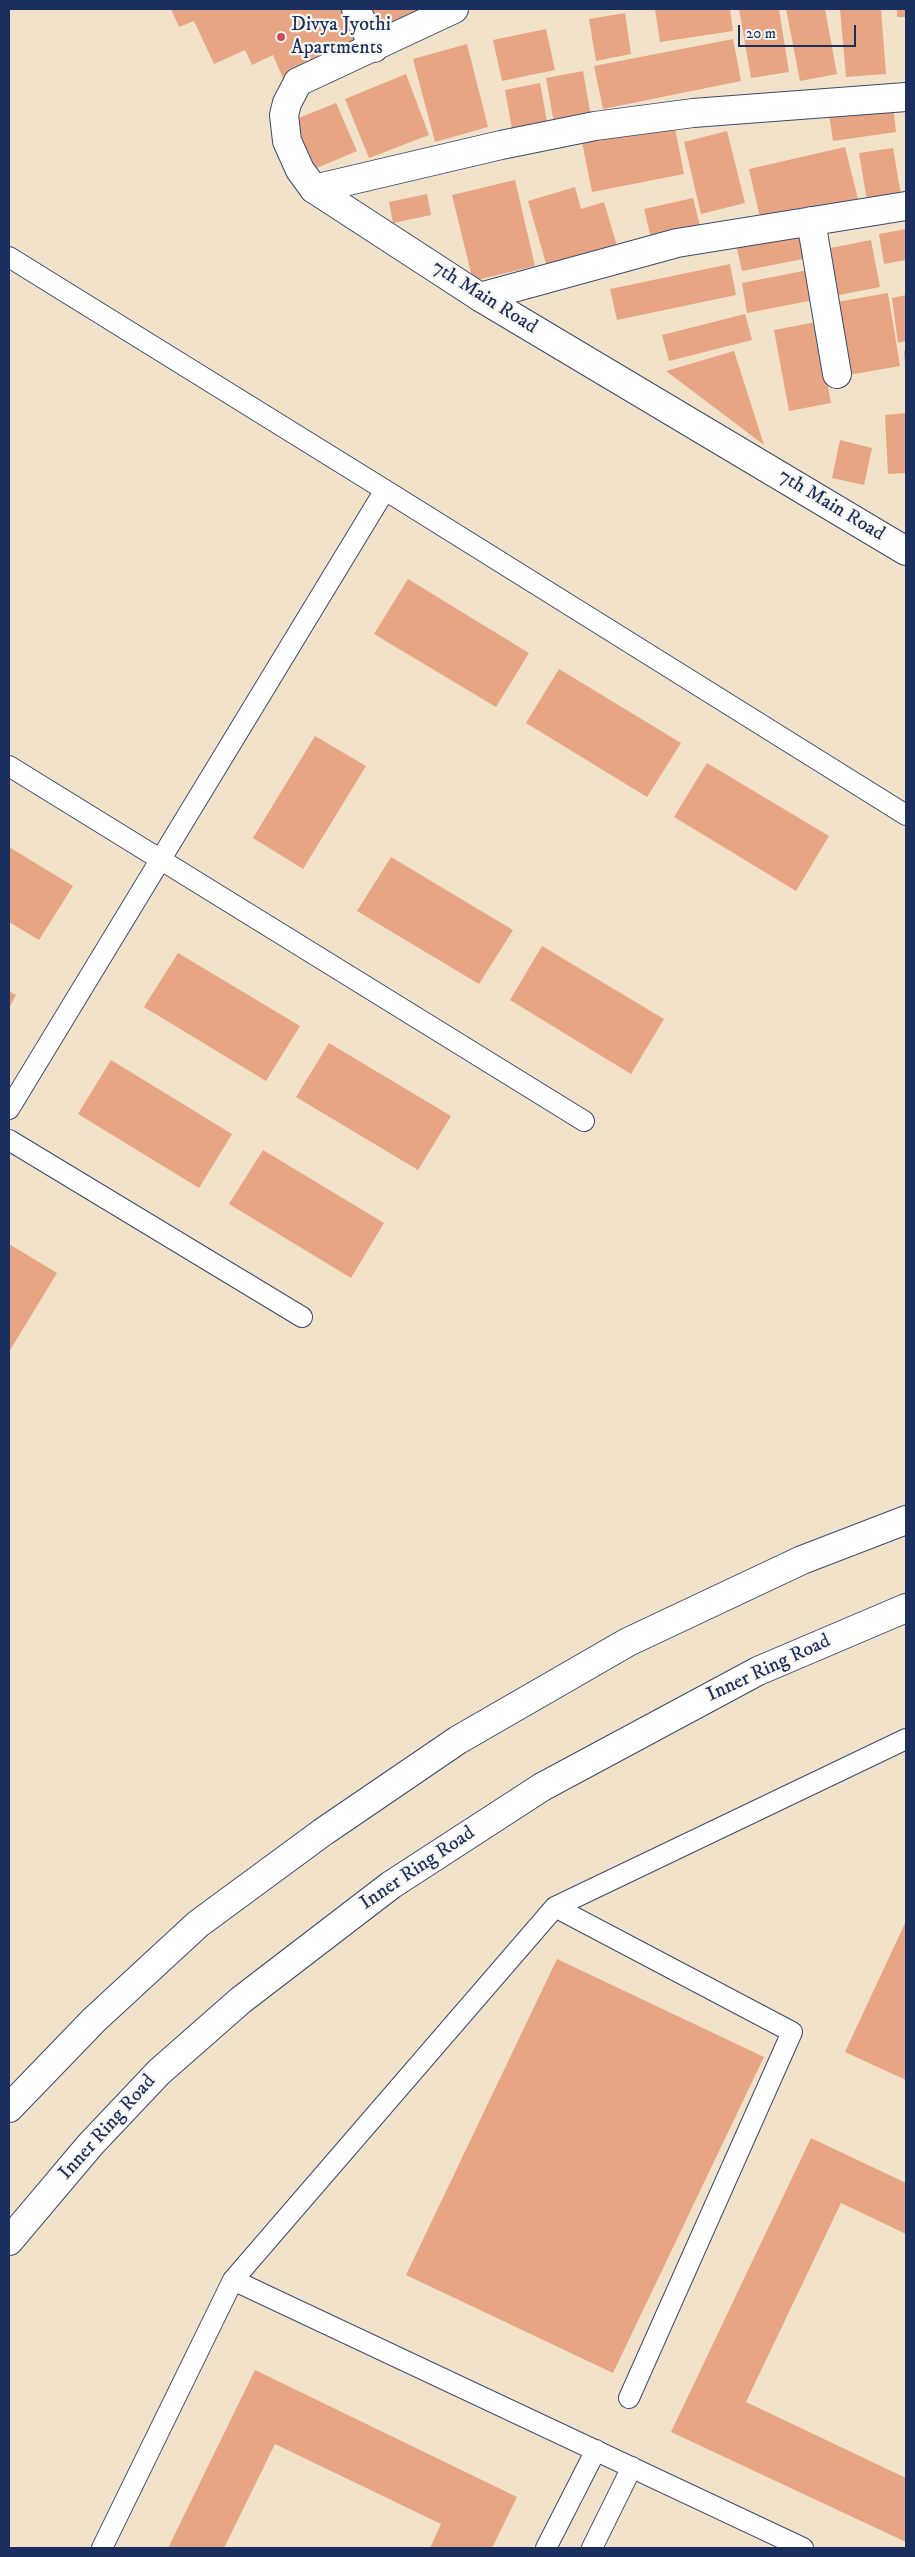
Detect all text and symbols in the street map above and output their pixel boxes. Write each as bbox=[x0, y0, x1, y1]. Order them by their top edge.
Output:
place label: Divya Jyothi Apartments bbox=[291, 14, 391, 61]
scale bar bbox=[740, 15, 858, 47]
text: 20 m bbox=[746, 24, 776, 43]
marker: Divya Jyothi Apartments bbox=[275, 31, 287, 43]
street label: 7th Main Road bbox=[427, 256, 541, 340]
street label: 7th Main Road bbox=[773, 465, 889, 547]
street label: Inner Ring Road bbox=[703, 1630, 835, 1708]
street label: Inner Ring Road bbox=[356, 1822, 480, 1916]
street label: Inner Ring Road bbox=[54, 2070, 162, 2186]

